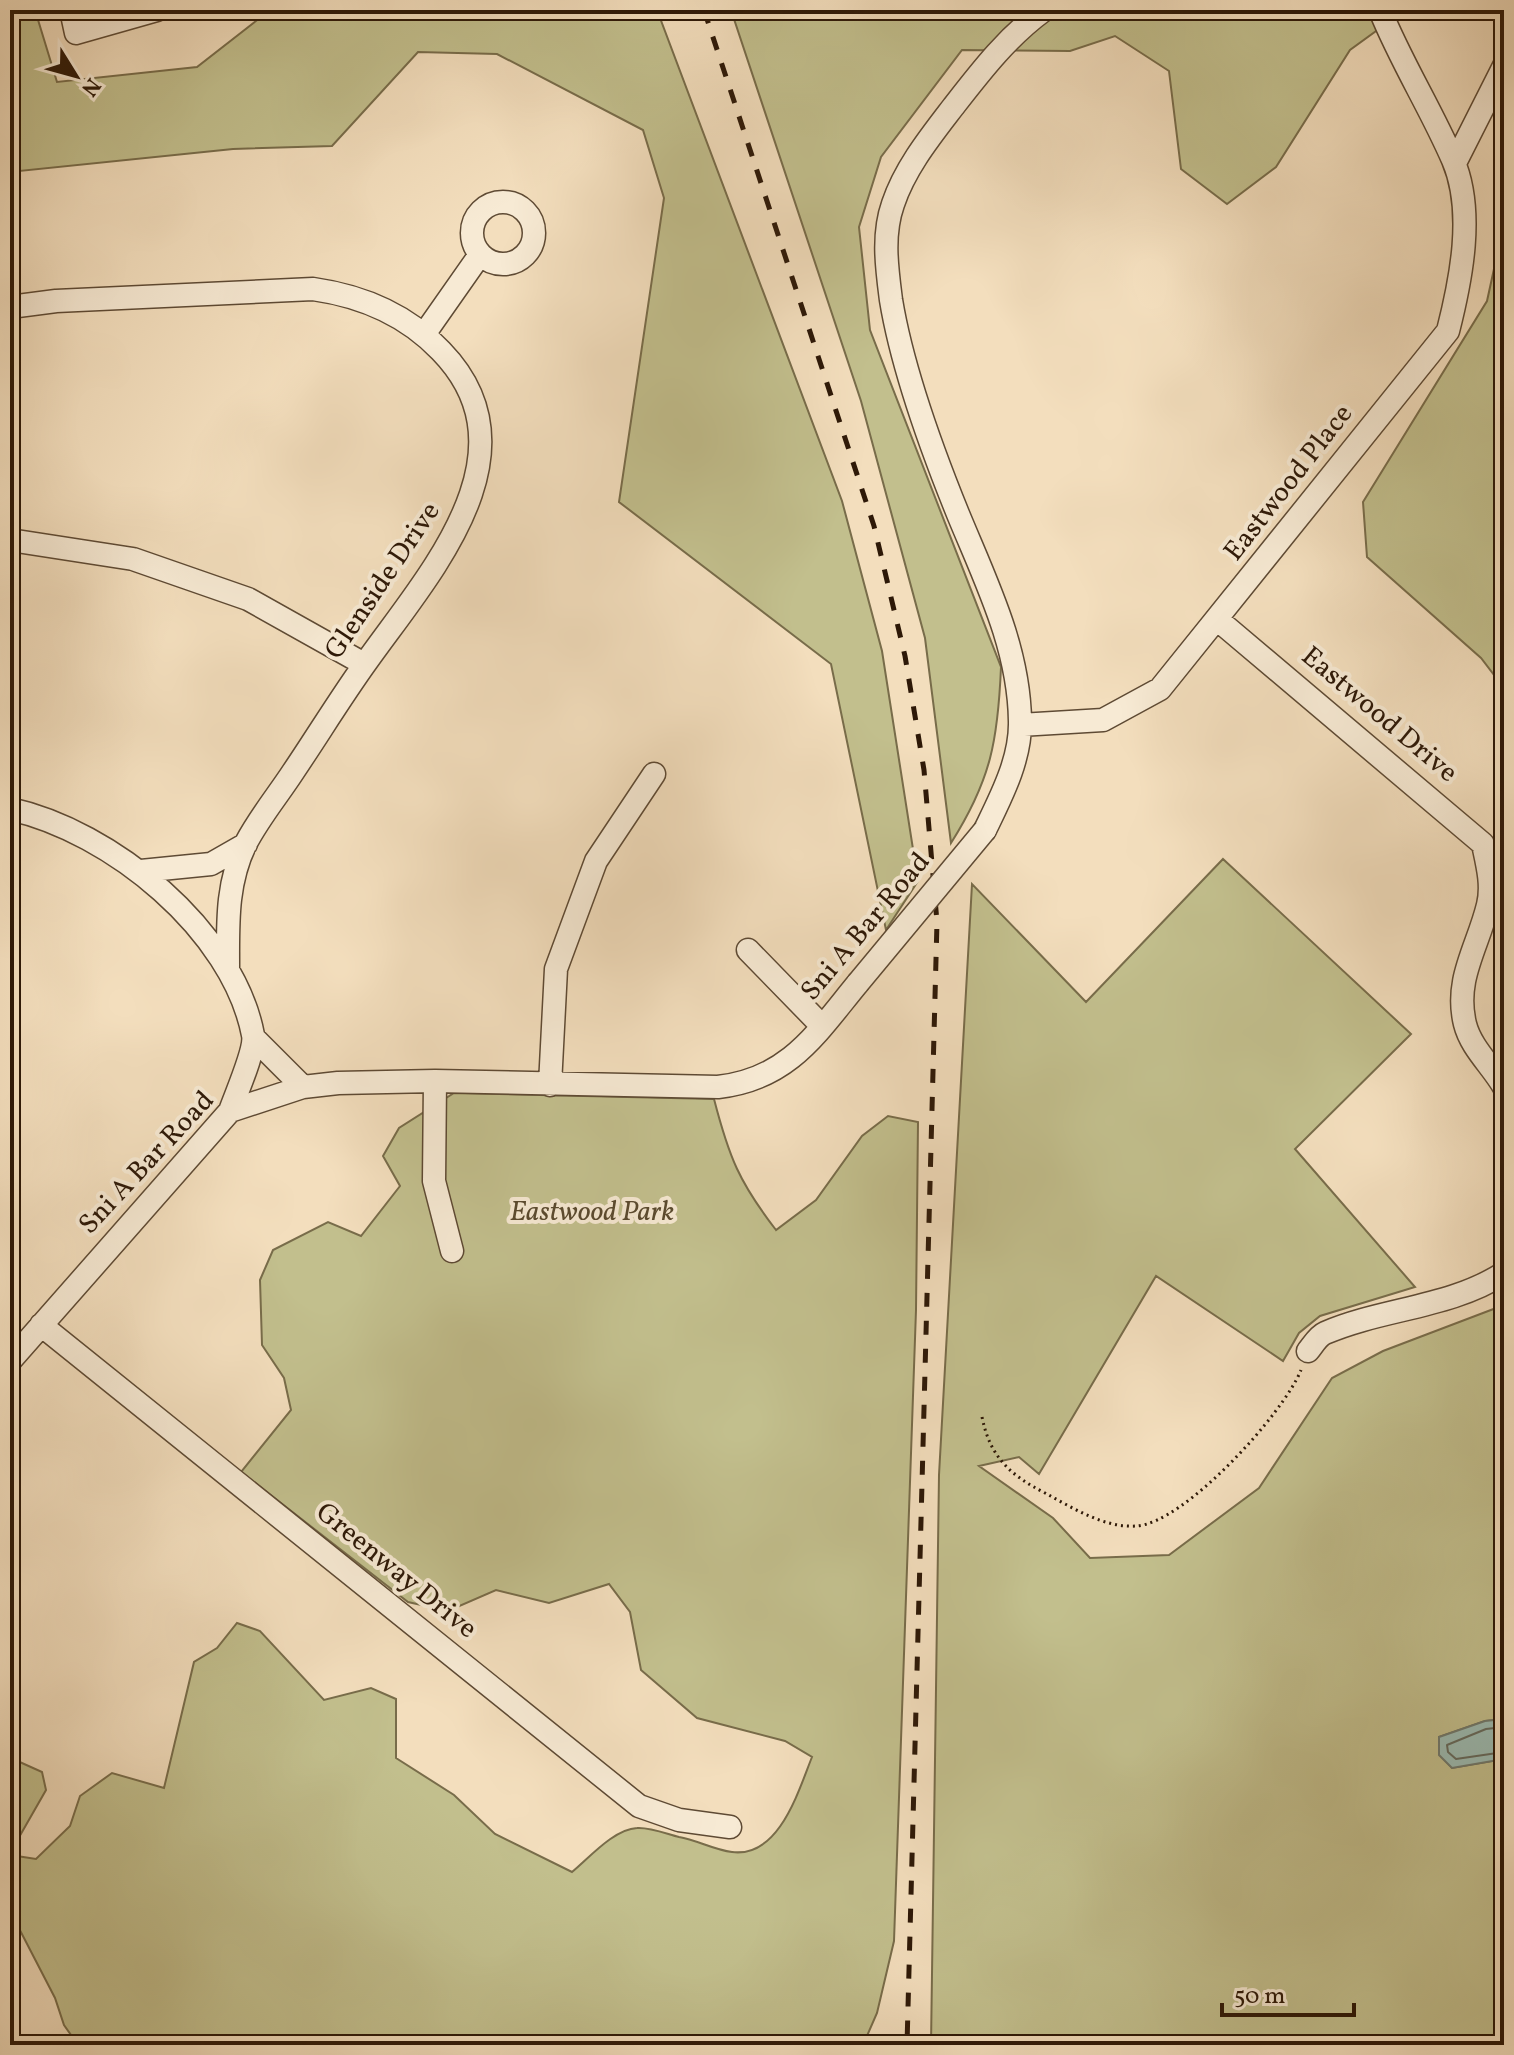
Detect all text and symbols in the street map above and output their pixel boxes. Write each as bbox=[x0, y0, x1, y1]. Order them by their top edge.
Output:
north arrow bbox=[36, 36, 116, 116]
text: N bbox=[73, 71, 107, 102]
street label: Eastwood Place bbox=[1215, 396, 1363, 570]
street label: Glenside Drive bbox=[316, 495, 450, 667]
street label: Eastwood Drive bbox=[1292, 638, 1466, 792]
street label: Sni A Bar Road bbox=[792, 844, 940, 1010]
street label: Sni A Bar Road bbox=[70, 1083, 224, 1243]
park label: Eastwood Park bbox=[510, 1193, 674, 1232]
street label: Greenway Drive bbox=[307, 1494, 485, 1648]
scale bar bbox=[1222, 1967, 1354, 2017]
text: 50 m bbox=[1234, 1980, 1286, 2014]

